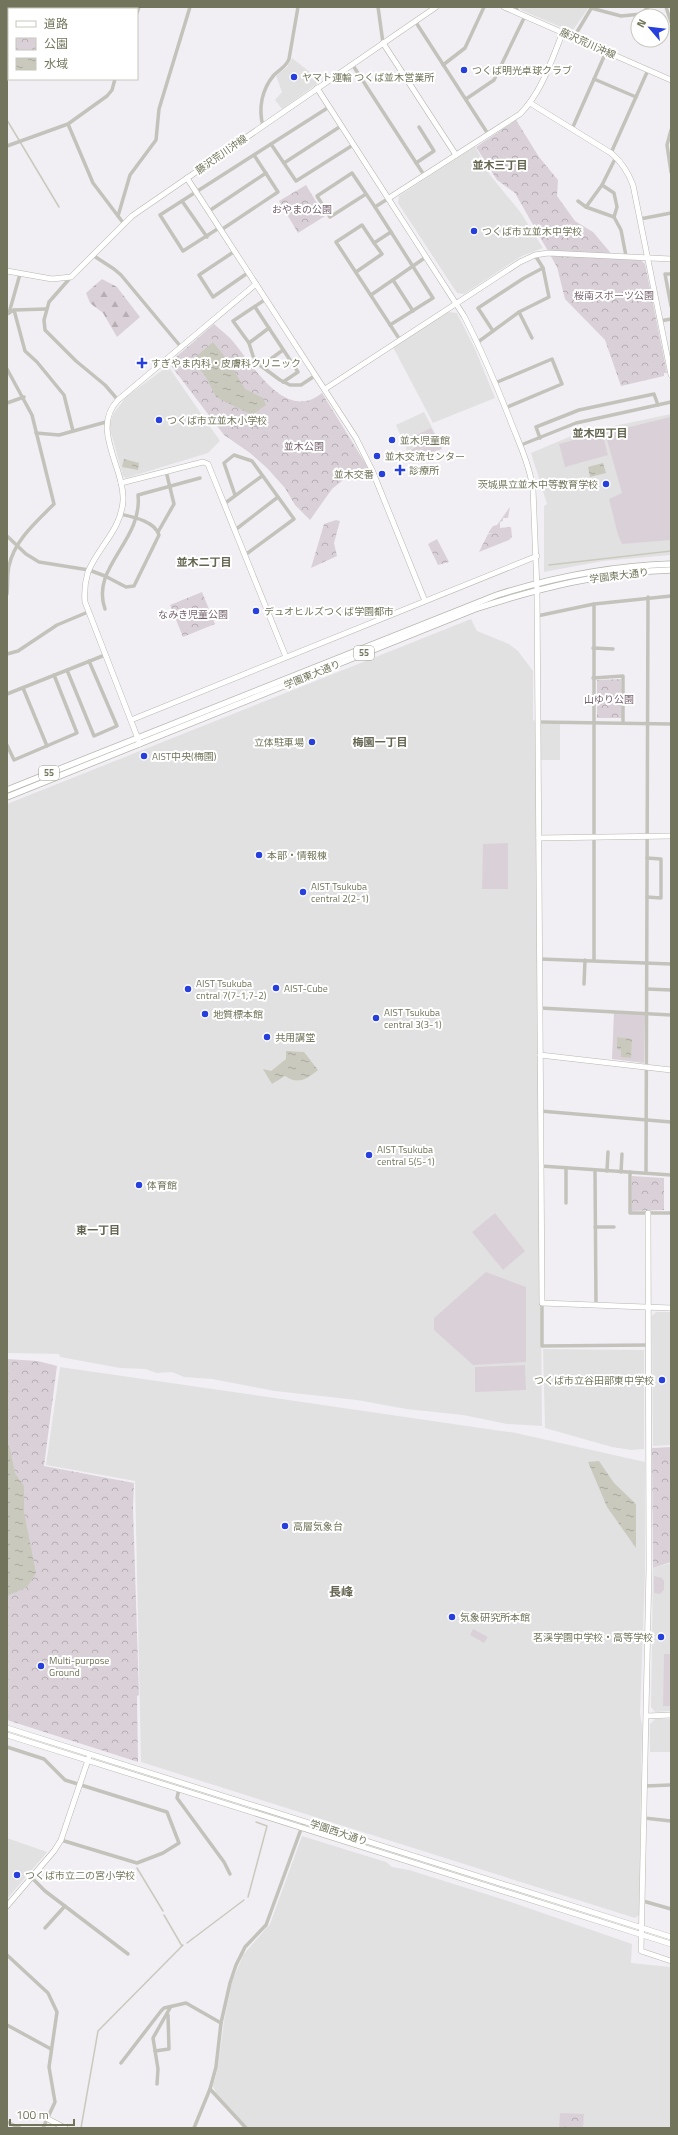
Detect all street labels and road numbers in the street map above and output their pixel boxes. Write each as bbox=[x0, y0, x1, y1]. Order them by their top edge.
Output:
street label: 藤沢荒川沖線 bbox=[557, 24, 618, 63]
street label: 藤沢荒川沖線 bbox=[192, 131, 250, 178]
street label: 学園東大通り bbox=[588, 564, 650, 587]
road number: 55 bbox=[354, 646, 374, 660]
street label: 学園東大通り bbox=[282, 656, 343, 693]
road number: 55 bbox=[39, 766, 59, 780]
street label: 学園西大通り bbox=[308, 1816, 370, 1849]

